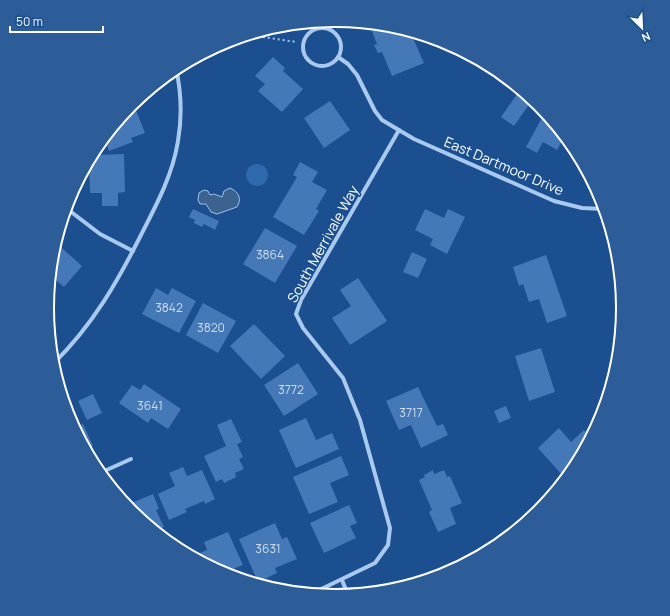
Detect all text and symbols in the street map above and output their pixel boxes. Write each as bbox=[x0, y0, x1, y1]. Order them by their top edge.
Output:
scale bar bbox=[10, 8, 103, 34]
north arrow bbox=[622, 8, 662, 48]
text: 50 m bbox=[16, 13, 43, 30]
text: N bbox=[640, 29, 653, 46]
street label: East Dartmoor Drive bbox=[441, 132, 567, 199]
street label: South Merrivale Way bbox=[282, 181, 363, 306]
house number: 3864 bbox=[256, 246, 284, 263]
house number: 3842 bbox=[155, 299, 183, 316]
house number: 3820 bbox=[197, 319, 225, 336]
house number: 3772 bbox=[278, 381, 304, 398]
house number: 3641 bbox=[137, 397, 163, 414]
house number: 3717 bbox=[399, 404, 423, 421]
house number: 3631 bbox=[255, 540, 281, 557]

